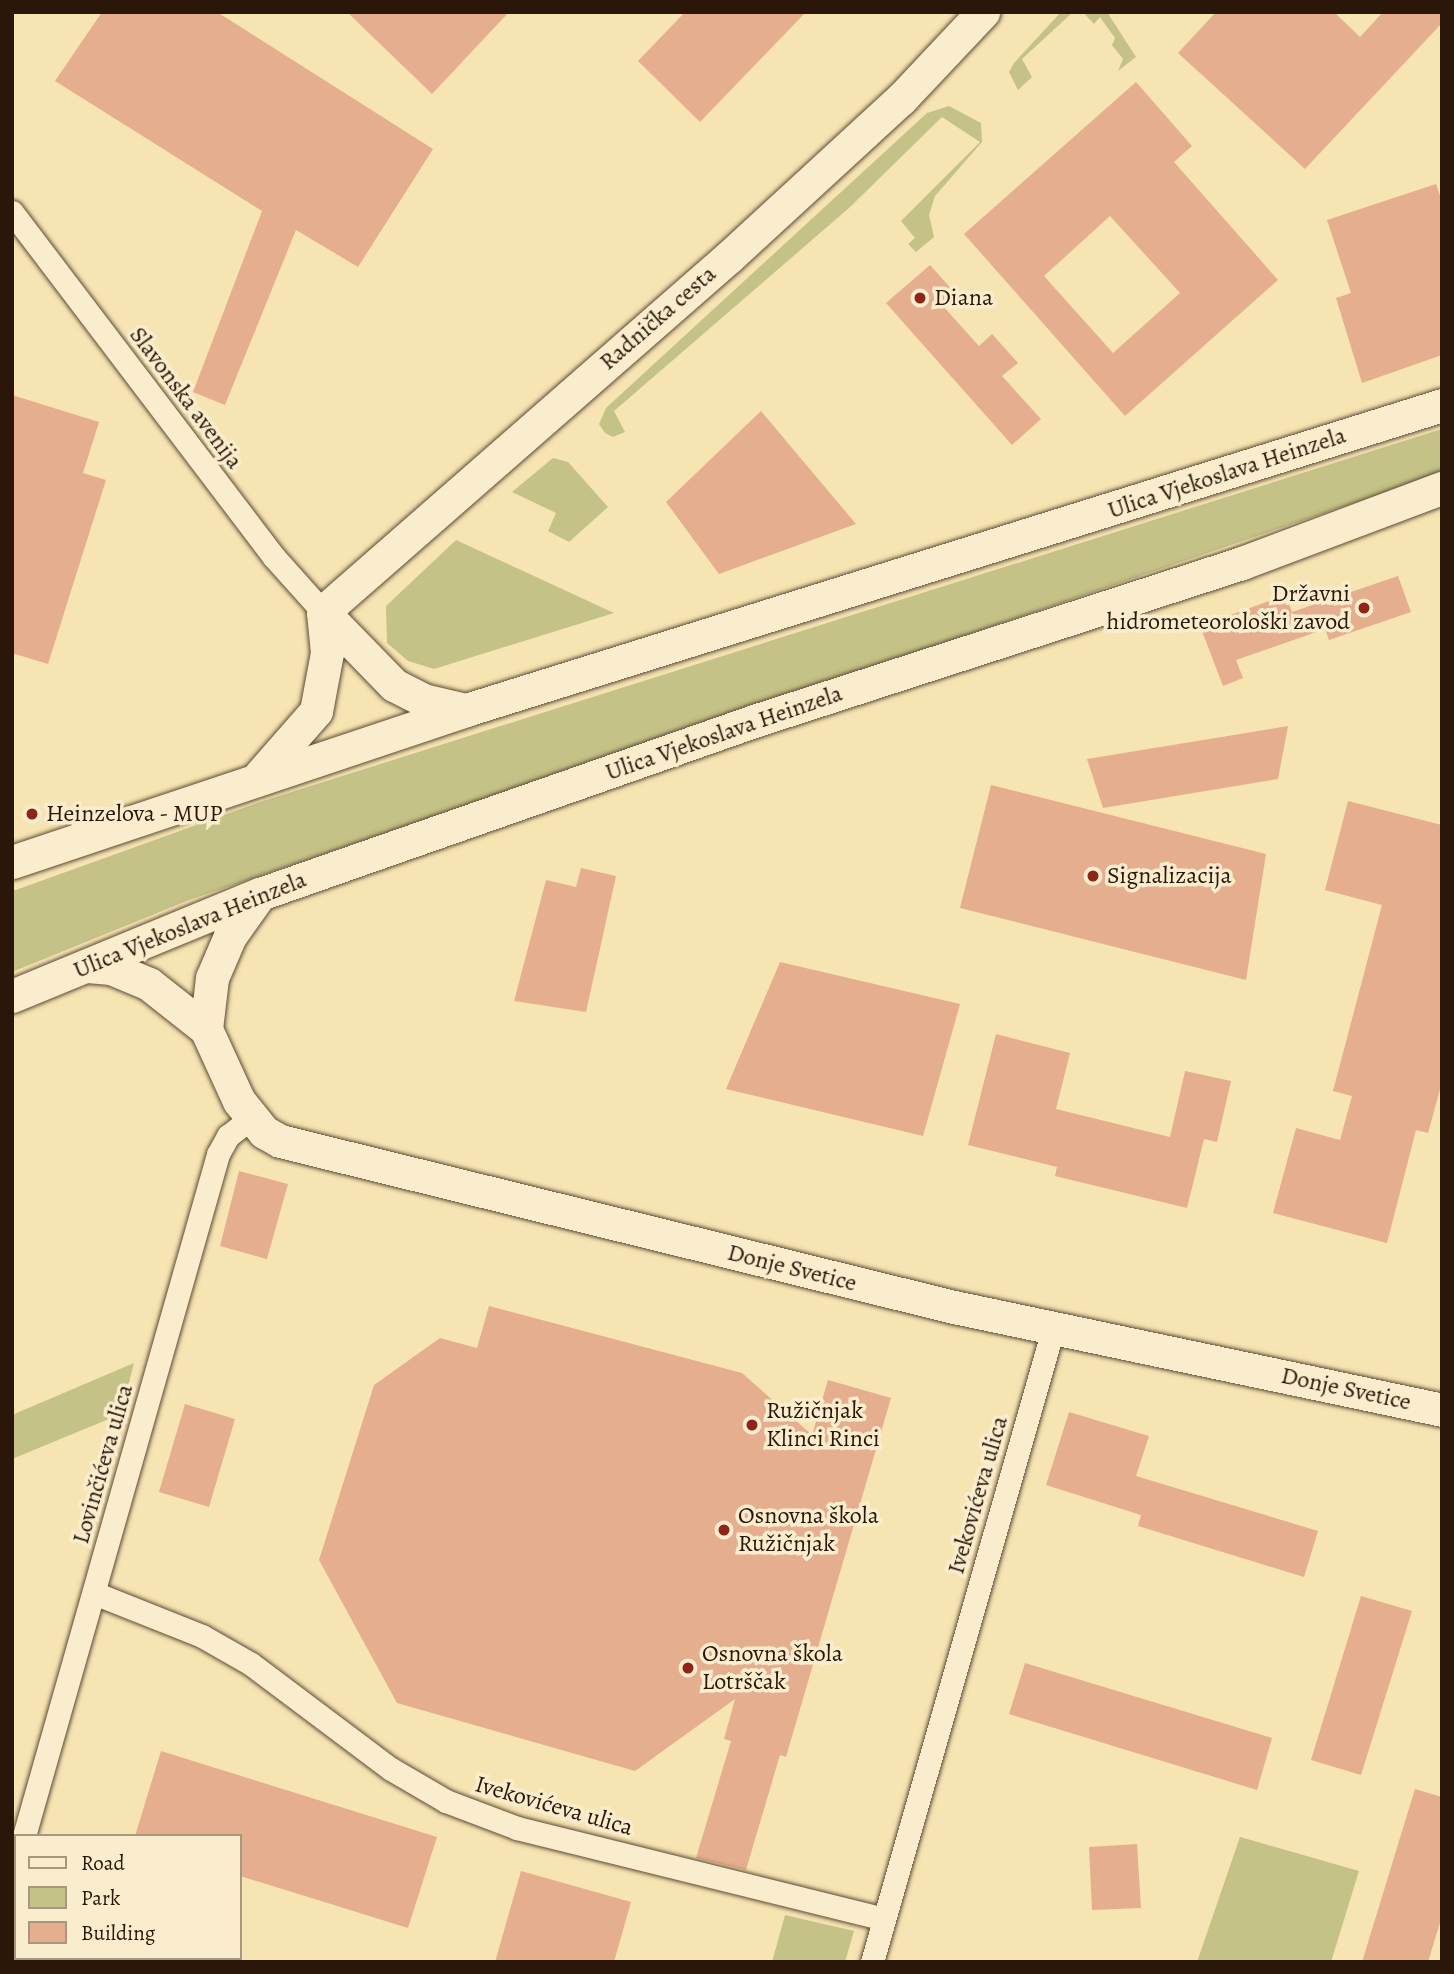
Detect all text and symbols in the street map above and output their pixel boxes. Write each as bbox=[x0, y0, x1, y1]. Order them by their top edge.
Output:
street label: Radnička cesta bbox=[594, 260, 722, 376]
place label: Diana bbox=[934, 284, 993, 312]
marker: Diana bbox=[912, 290, 928, 306]
street label: Slavonska avenija bbox=[123, 321, 249, 475]
street label: Ulica Vjekoslava Heinzela bbox=[1104, 421, 1350, 525]
place label: Državni hidrometeorološki zavod bbox=[1107, 580, 1350, 636]
marker: Državni hidrometeorološki zavod bbox=[1356, 600, 1372, 616]
street label: Ulica Vjekoslava Heinzela bbox=[602, 679, 846, 787]
place label: Heinzelova - MUP bbox=[46, 800, 224, 828]
marker: Heinzelova - MUP bbox=[24, 806, 40, 822]
place label: Signalizacija bbox=[1107, 862, 1232, 890]
street label: Ulica Vjekoslava Heinzela bbox=[69, 865, 311, 985]
marker: Signalizacija bbox=[1085, 868, 1101, 884]
street label: Donje Svetice bbox=[724, 1238, 860, 1298]
street label: Donje Svetice bbox=[1278, 1361, 1414, 1417]
street label: Lovinčićeva ulica bbox=[66, 1381, 140, 1547]
place label: Ružičnjak Klinci Rinci bbox=[766, 1397, 880, 1453]
street label: Ivekovićeva ulica bbox=[942, 1413, 1014, 1577]
marker: Ružičnjak Klinci Rinci bbox=[744, 1417, 760, 1433]
place label: Osnovna škola Ružičnjak bbox=[738, 1502, 879, 1558]
marker: Osnovna škola Ružičnjak bbox=[716, 1522, 732, 1538]
place label: Osnovna škola Lotrščak bbox=[702, 1640, 843, 1696]
marker: Osnovna škola Lotrščak bbox=[680, 1660, 696, 1676]
street label: Ivekovićeva ulica bbox=[472, 1770, 636, 1842]
legend bbox=[14, 1834, 242, 1960]
text: Road bbox=[81, 1849, 125, 1877]
text: Park bbox=[81, 1884, 120, 1912]
text: Building bbox=[81, 1919, 155, 1947]

